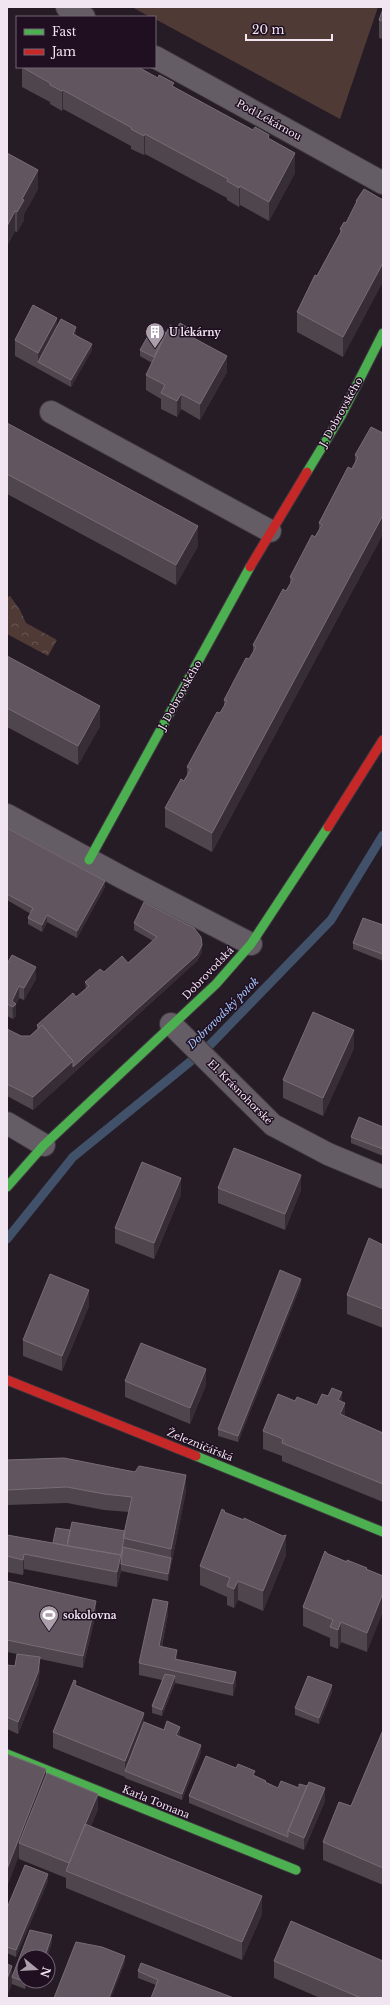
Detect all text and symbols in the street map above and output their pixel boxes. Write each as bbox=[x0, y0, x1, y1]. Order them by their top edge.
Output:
legend bbox=[16, 16, 156, 68]
scale bar bbox=[246, 16, 332, 42]
text: 20 m bbox=[252, 22, 284, 37]
text: Fast bbox=[52, 24, 77, 39]
text: Jam bbox=[50, 44, 76, 59]
street label: Pod Lékárnou bbox=[234, 97, 304, 143]
building icon: U lékárny bbox=[144, 321, 166, 349]
place label: U lékárny bbox=[169, 326, 221, 339]
street label: J. Dobrovského bbox=[316, 374, 366, 451]
street label: J. Dobrovského bbox=[155, 657, 205, 734]
street label: Dobrovodská bbox=[180, 944, 237, 1002]
water label: Dobrovodský potok bbox=[184, 974, 262, 1052]
street label: El. Krásnohorské bbox=[205, 1057, 275, 1127]
street label: Železničářská bbox=[165, 1425, 236, 1464]
sports icon: sokolovna bbox=[38, 1604, 60, 1632]
place label: sokolovna bbox=[63, 1609, 117, 1622]
street label: Karla Tomana bbox=[120, 1783, 192, 1822]
north arrow bbox=[16, 1949, 56, 1989]
text: N bbox=[37, 1965, 54, 1980]

